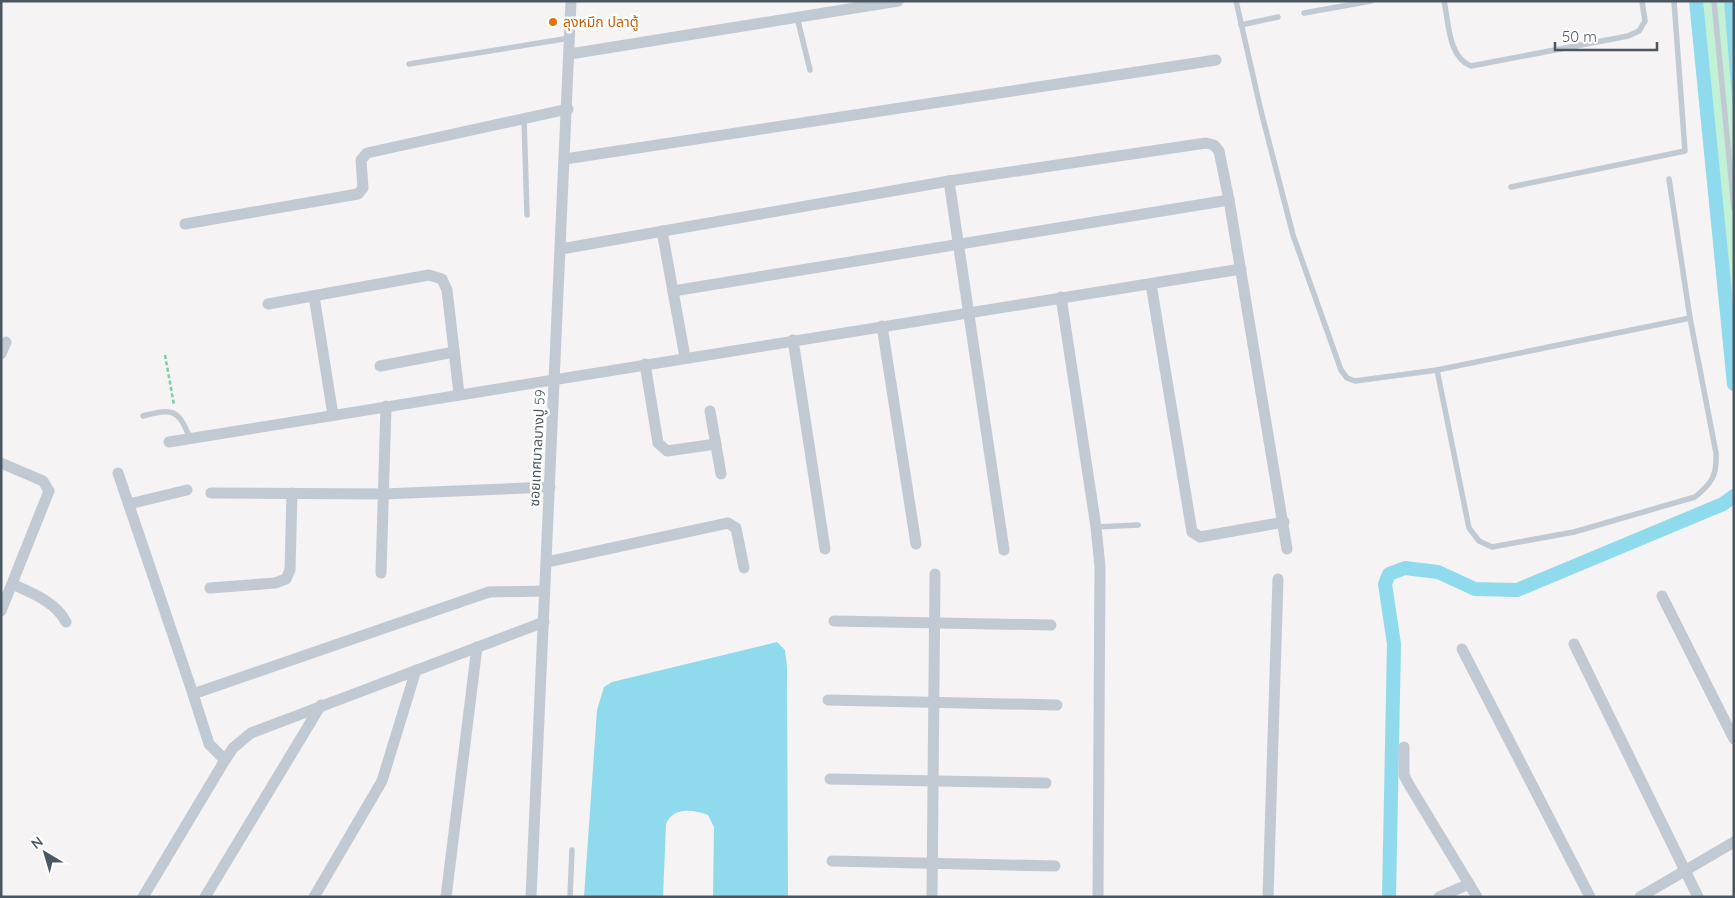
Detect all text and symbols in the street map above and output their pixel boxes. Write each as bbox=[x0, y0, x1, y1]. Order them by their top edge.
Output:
place label: ลุงหมึก ปลาตู้ bbox=[563, 13, 639, 31]
marker: ลุงหมึก ปลาตู้ bbox=[547, 16, 559, 28]
scale bar bbox=[1555, 20, 1658, 52]
text: 50 m bbox=[1562, 27, 1597, 46]
street label: ซอยเทศบาลบางปู 59 bbox=[525, 389, 549, 507]
north arrow bbox=[20, 828, 70, 878]
text: N bbox=[27, 832, 47, 853]

